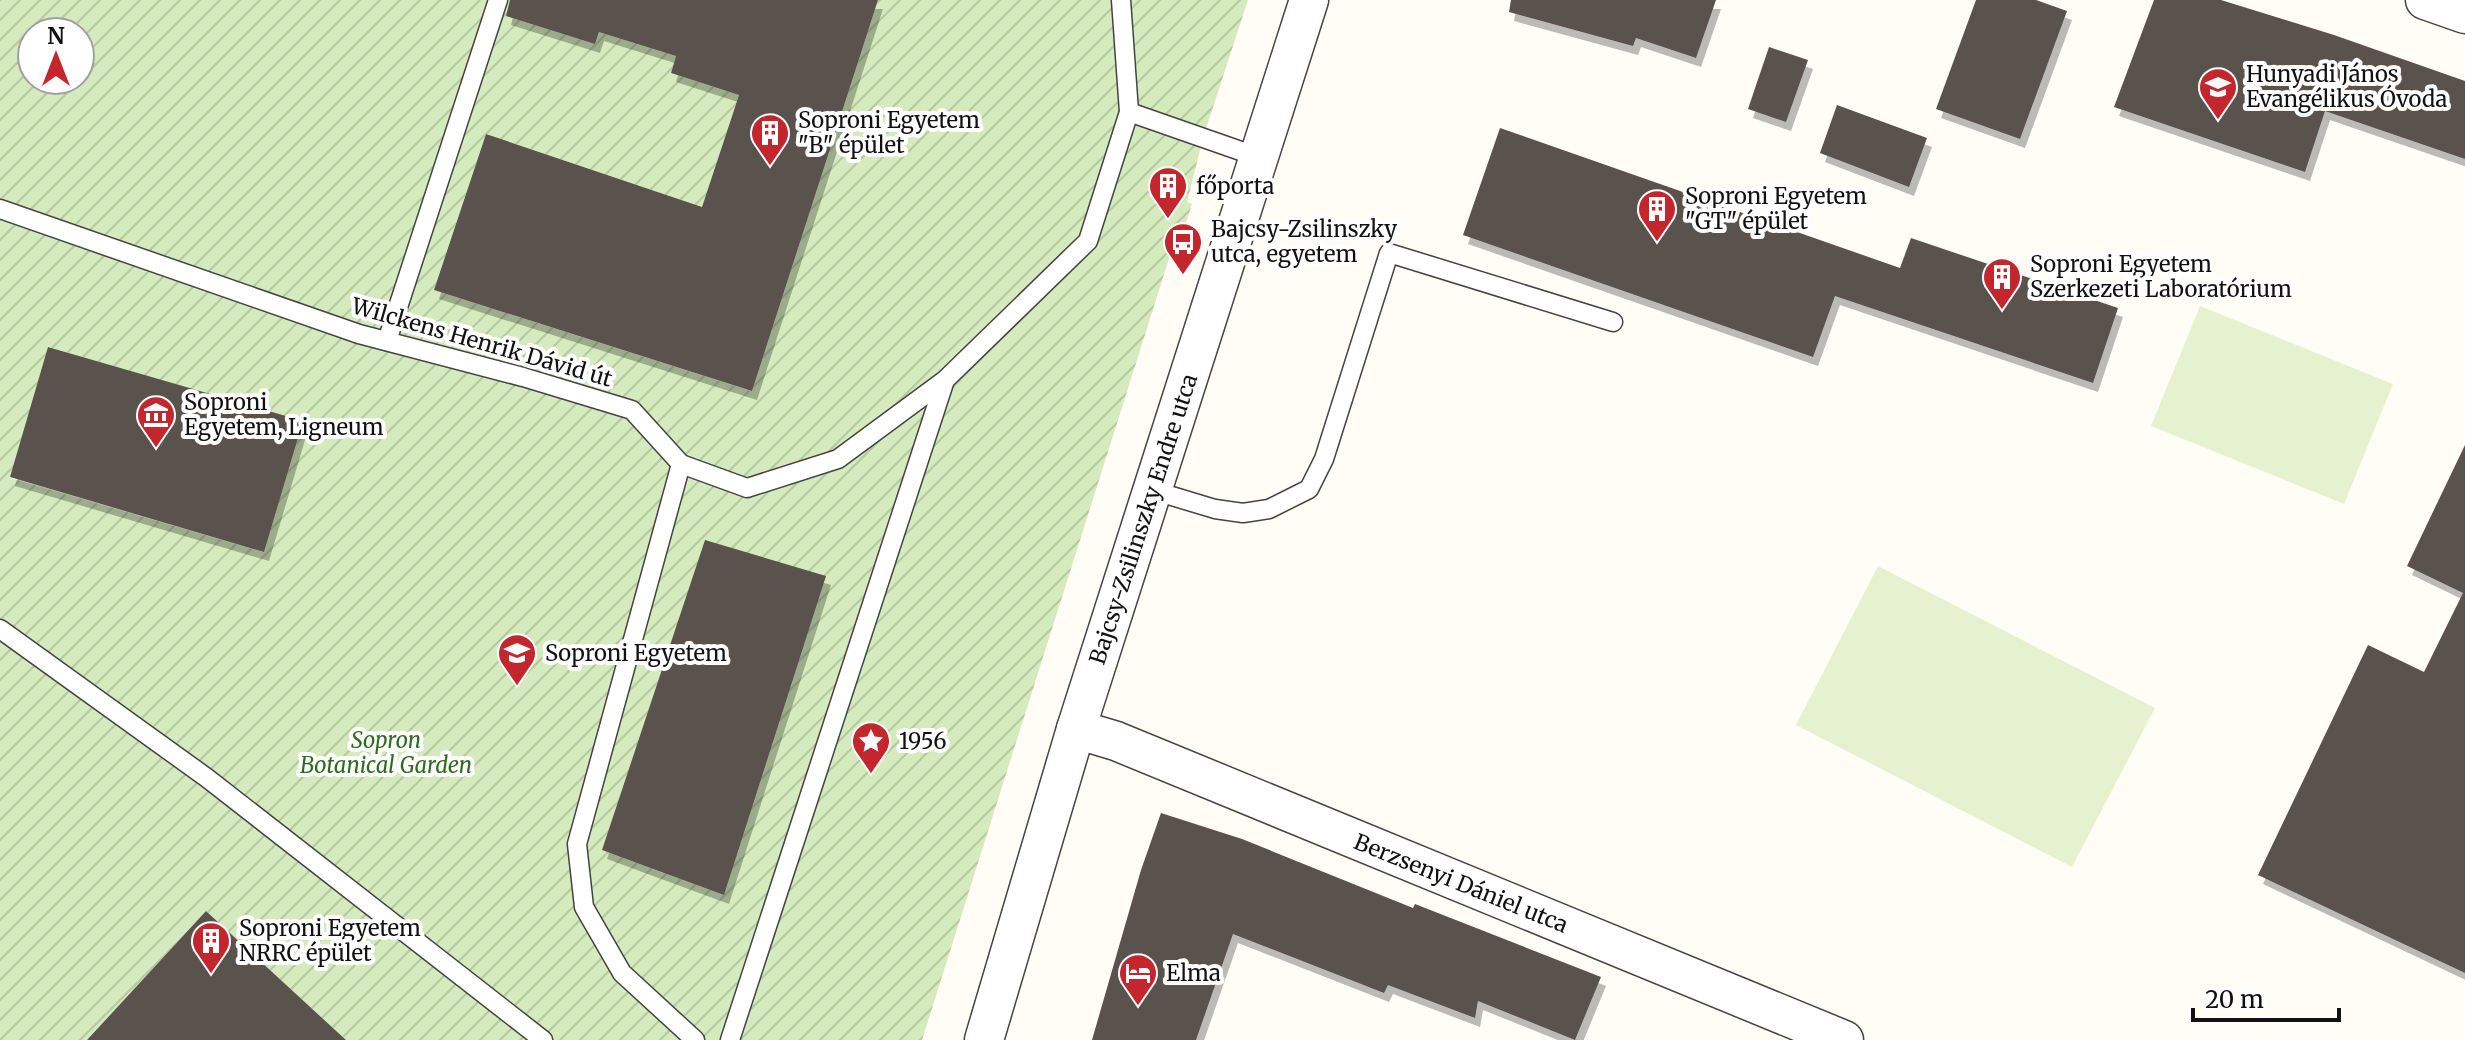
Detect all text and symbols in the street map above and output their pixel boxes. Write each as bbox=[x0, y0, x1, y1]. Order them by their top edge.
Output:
north arrow bbox=[16, 16, 96, 96]
text: N bbox=[47, 22, 65, 50]
place label: Hunyadi János Evangélikus Óvoda bbox=[2246, 60, 2447, 113]
school or university icon: Hunyadi János Evangélikus Óvoda bbox=[2197, 66, 2239, 121]
place label: Soproni Egyetem "B" épület bbox=[798, 106, 980, 159]
building icon: Soproni Egyetem "B" épület bbox=[749, 112, 791, 167]
building icon: főporta bbox=[1147, 165, 1189, 220]
place label: főporta bbox=[1196, 172, 1274, 200]
place label: Soproni Egyetem "GT" épület bbox=[1685, 182, 1867, 235]
building icon: Soproni Egyetem "GT" épület bbox=[1636, 188, 1678, 243]
place label: Bajcsy-Zsilinszky utca, egyetem bbox=[1211, 215, 1397, 268]
bus stop icon: Bajcsy-Zsilinszky utca, egyetem bbox=[1162, 221, 1204, 276]
place label: Soproni Egyetem Szerkezeti Laboratórium bbox=[2030, 250, 2292, 303]
building icon: Soproni Egyetem Szerkezeti Laboratórium bbox=[1981, 256, 2023, 311]
street label: Wilckens Henrik Dávid út bbox=[348, 291, 616, 393]
street label: Bajcsy-Zsilinszky Endre utca bbox=[1083, 370, 1203, 668]
place label: Soproni Egyetem, Ligneum bbox=[184, 388, 384, 441]
museum icon: Soproni Egyetem, Ligneum bbox=[135, 394, 177, 449]
school or university icon: Soproni Egyetem bbox=[496, 632, 538, 687]
place label: Soproni Egyetem bbox=[545, 639, 727, 667]
place icon: 1956 bbox=[850, 720, 892, 775]
park label: Sopron Botanical Garden bbox=[300, 726, 472, 779]
place label: 1956 bbox=[899, 727, 947, 755]
street label: Berzsenyi Dániel utca bbox=[1350, 827, 1572, 939]
place label: Soproni Egyetem NRRC épület bbox=[239, 914, 421, 967]
building icon: Soproni Egyetem NRRC épület bbox=[190, 920, 232, 975]
hotel icon: Elma bbox=[1117, 952, 1159, 1007]
place label: Elma bbox=[1166, 959, 1221, 987]
scale bar bbox=[2193, 972, 2339, 1022]
text: 20 m bbox=[2205, 984, 2264, 1015]

